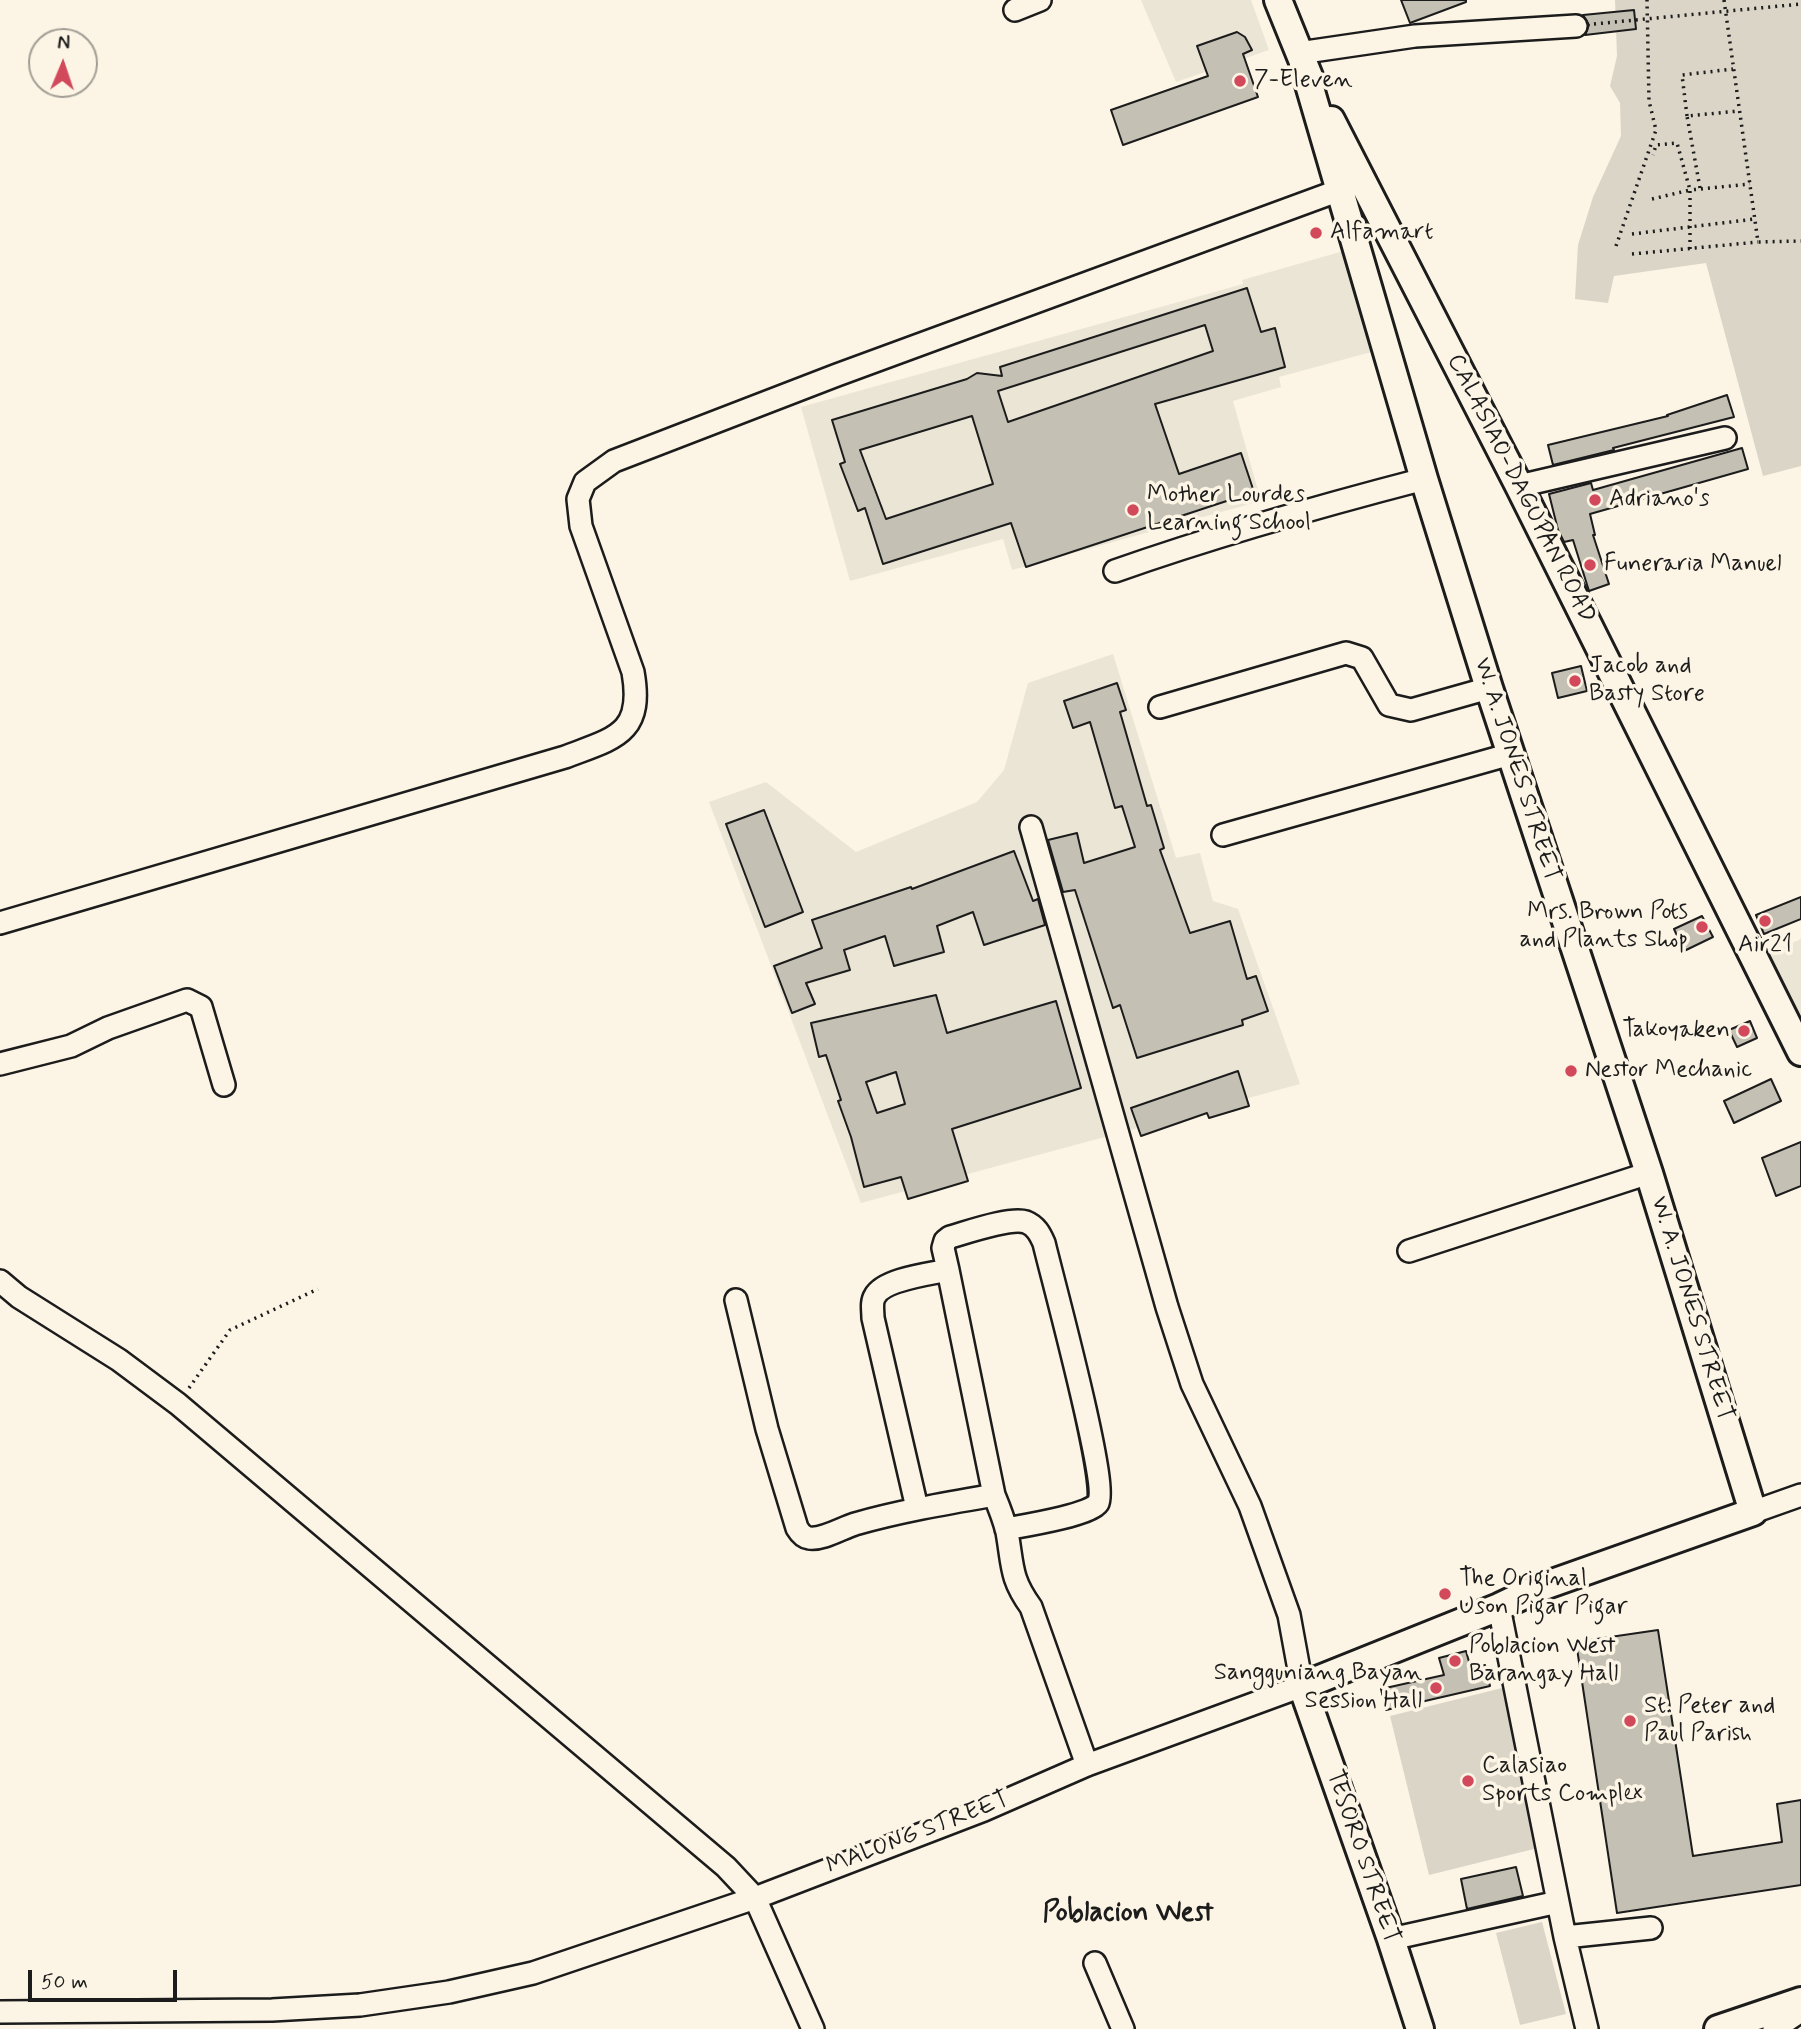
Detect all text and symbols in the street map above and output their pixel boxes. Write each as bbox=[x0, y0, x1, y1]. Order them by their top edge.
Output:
north arrow bbox=[28, 28, 98, 98]
text: N bbox=[57, 31, 70, 56]
place label: 7-Eleven bbox=[1254, 67, 1353, 95]
marker: 7-Eleven bbox=[1232, 73, 1248, 89]
place label: Alfamart bbox=[1330, 219, 1433, 247]
marker: Alfamart bbox=[1308, 225, 1324, 241]
street label: CALASIAO-DAGUPAN ROAD bbox=[1439, 350, 1601, 628]
place label: Mother Lourdes Learning School bbox=[1147, 482, 1311, 538]
place label: Adriano's bbox=[1609, 486, 1710, 514]
marker: Adriano's bbox=[1587, 492, 1603, 508]
marker: Mother Lourdes Learning School bbox=[1125, 502, 1141, 518]
place label: Funeraria Manuel bbox=[1604, 551, 1782, 579]
marker: Funeraria Manuel bbox=[1582, 557, 1598, 573]
place label: Jacob and Basty Store bbox=[1589, 653, 1705, 709]
street label: W. A. JONES STREET bbox=[1466, 655, 1566, 885]
marker: Jacob and Basty Store bbox=[1567, 673, 1583, 689]
place label: Mrs. Brown Pots and Plants Shop bbox=[1520, 899, 1688, 955]
marker: Air21 bbox=[1757, 913, 1773, 929]
marker: Mrs. Brown Pots and Plants Shop bbox=[1694, 919, 1710, 935]
place label: Air21 bbox=[1738, 932, 1792, 960]
place label: Takoyaken bbox=[1622, 1017, 1730, 1045]
marker: Takoyaken bbox=[1736, 1023, 1752, 1039]
place label: Nestor Mechanic bbox=[1585, 1057, 1752, 1085]
marker: Nestor Mechanic bbox=[1563, 1063, 1579, 1079]
street label: W. A. JONES STREET bbox=[1643, 1193, 1739, 1425]
place label: The Original Uson Pigar Pigar bbox=[1459, 1566, 1628, 1622]
marker: The Original Uson Pigar Pigar bbox=[1437, 1586, 1453, 1602]
place label: Poblacion West Barangay Hall bbox=[1469, 1633, 1618, 1689]
marker: Poblacion West Barangay Hall bbox=[1447, 1653, 1463, 1669]
place label: Sangguniang Bayan Session Hall bbox=[1214, 1660, 1422, 1716]
marker: Sangguniang Bayan Session Hall bbox=[1428, 1680, 1444, 1696]
place label: St. Peter and Paul Parish bbox=[1644, 1693, 1775, 1749]
marker: St. Peter and Paul Parish bbox=[1622, 1713, 1638, 1729]
place label: Calasiao Sports Complex bbox=[1482, 1753, 1643, 1809]
street label: TESORO STREET bbox=[1319, 1766, 1405, 1948]
marker: Calasiao Sports Complex bbox=[1460, 1773, 1476, 1789]
street label: MALONG STREET bbox=[823, 1786, 1013, 1882]
district label: Poblacion West bbox=[1042, 1897, 1214, 1931]
scale bar bbox=[32, 1955, 180, 1999]
text: 50 m bbox=[41, 1968, 88, 1996]

